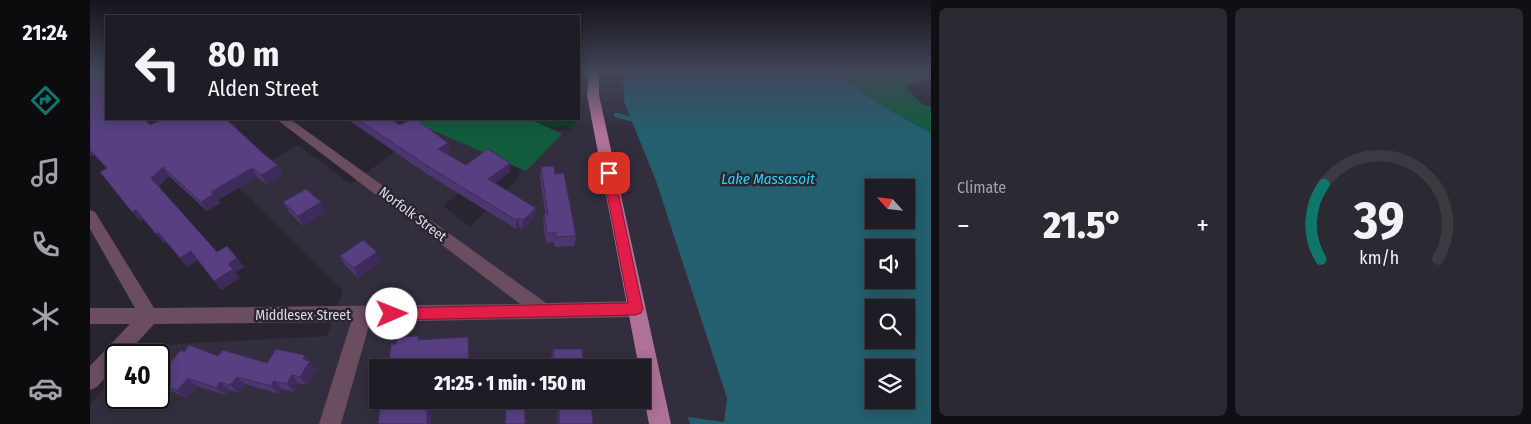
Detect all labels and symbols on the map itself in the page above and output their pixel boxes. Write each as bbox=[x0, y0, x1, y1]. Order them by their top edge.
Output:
pin bbox=[588, 152, 630, 194]
water label: Lake Massasoit bbox=[721, 170, 815, 188]
north arrow bbox=[865, 179, 915, 229]
street label: Norfolk Street bbox=[376, 183, 450, 246]
position arrow bbox=[365, 287, 417, 339]
street label: Middlesex Street bbox=[255, 307, 351, 324]
speed limit sign: 40 bbox=[105, 344, 170, 409]

